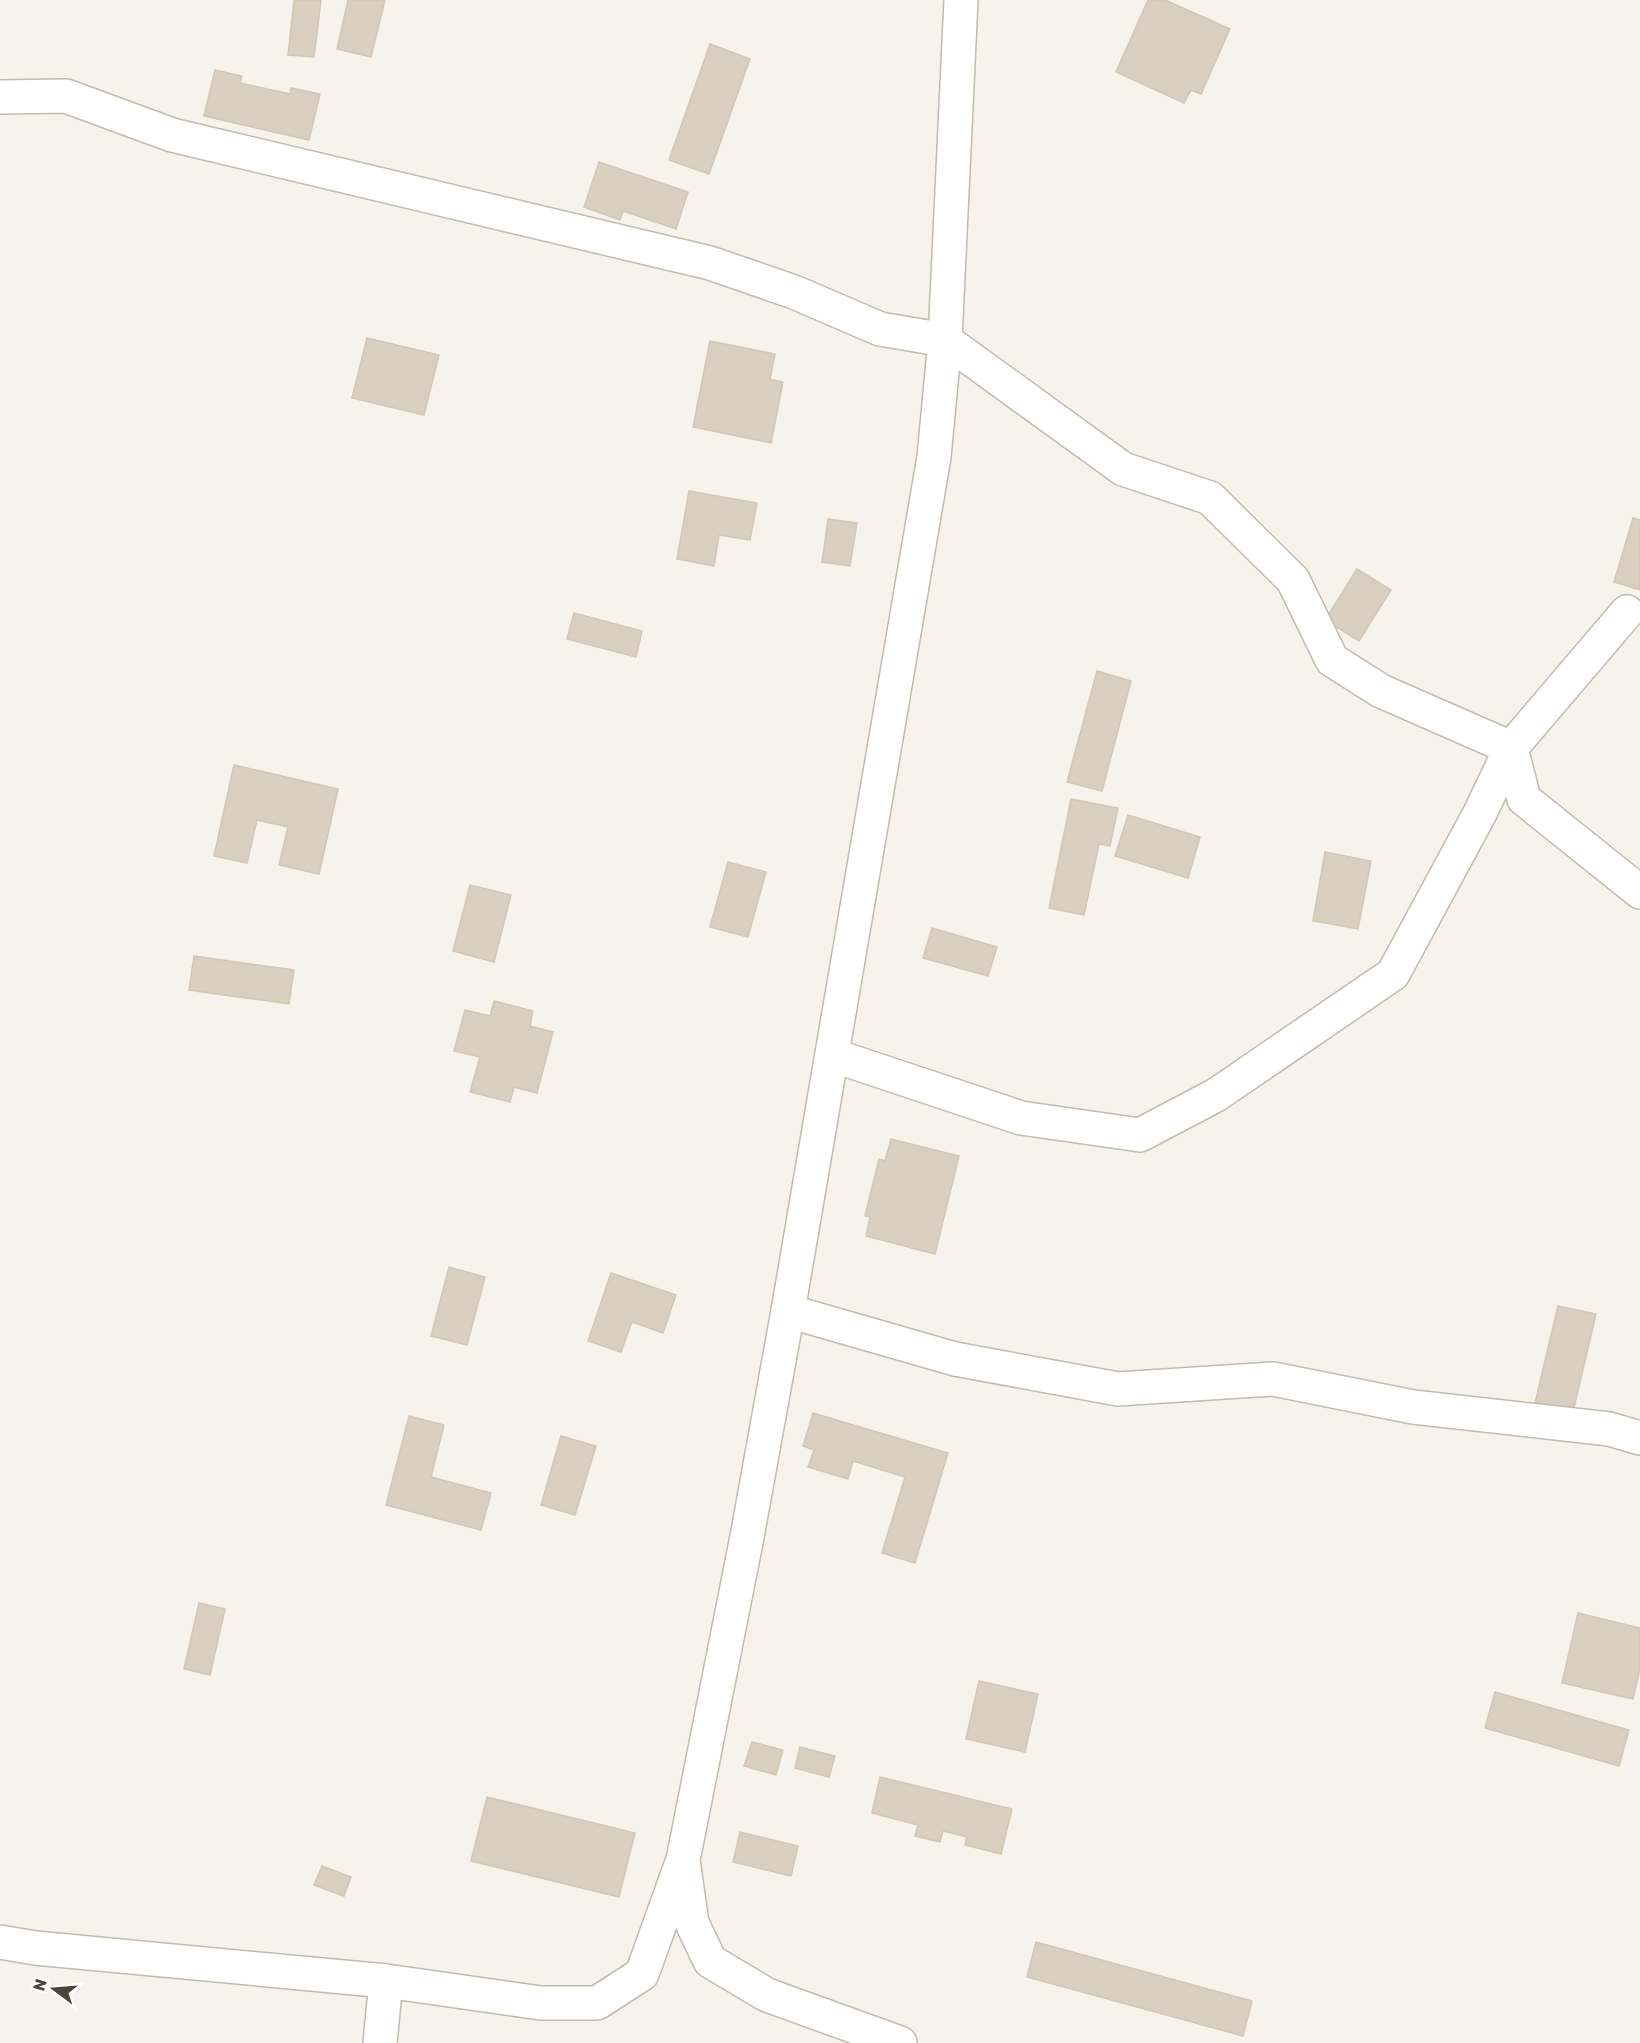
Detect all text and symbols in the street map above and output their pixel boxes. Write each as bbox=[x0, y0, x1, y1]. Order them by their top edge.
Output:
north arrow bbox=[24, 1959, 84, 2019]
text: N bbox=[29, 1977, 51, 1993]

